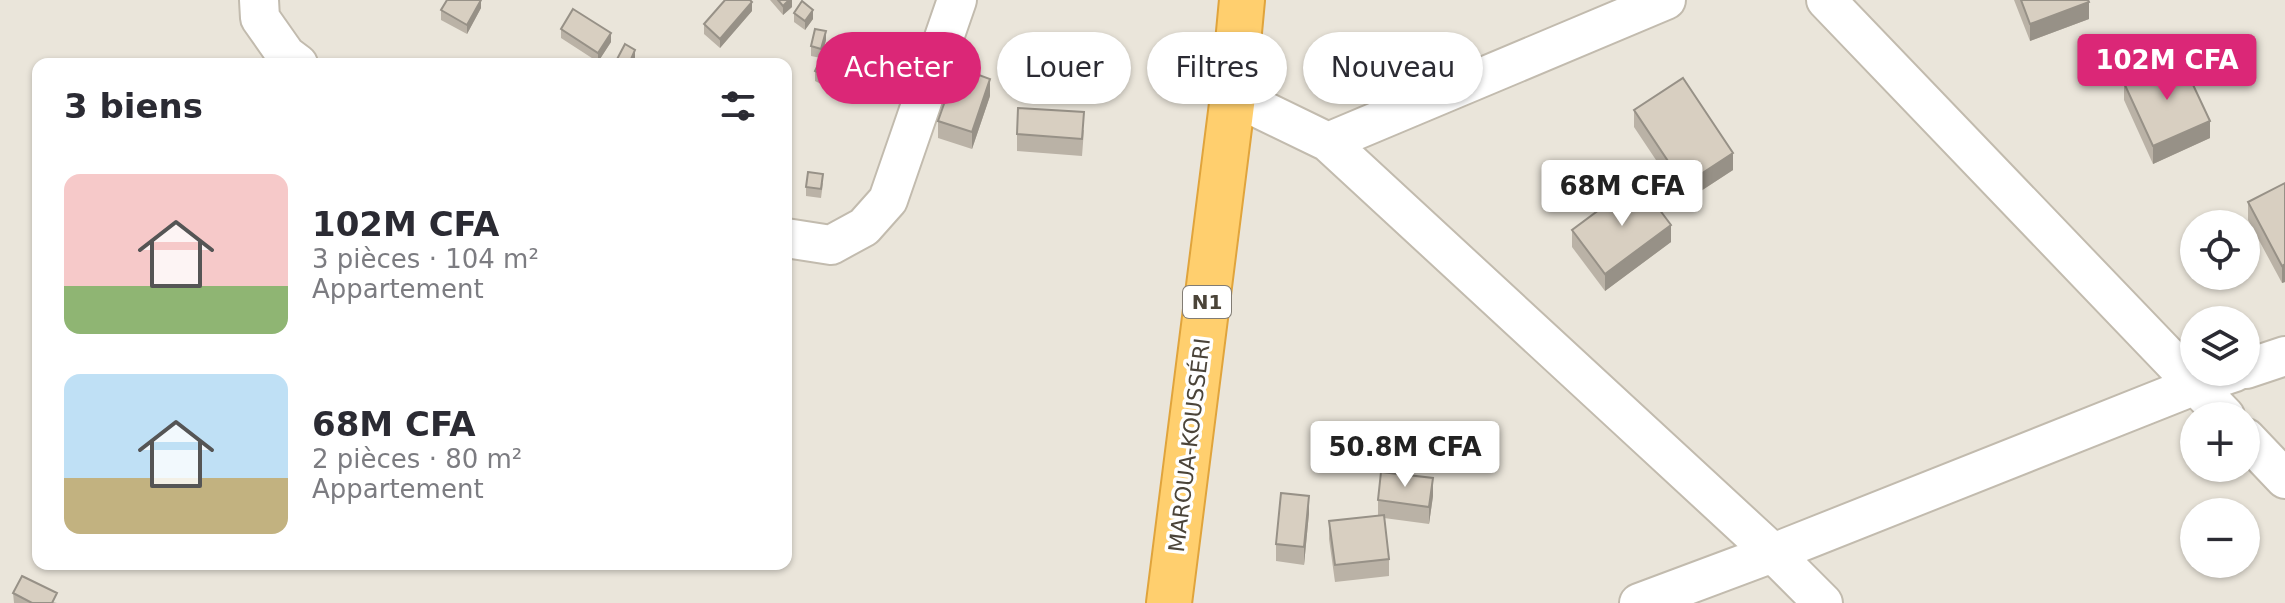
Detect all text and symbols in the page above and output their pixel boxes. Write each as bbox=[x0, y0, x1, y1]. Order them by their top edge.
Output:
chip: Acheter bbox=[816, 32, 981, 104]
chip: Louer bbox=[997, 32, 1131, 104]
chip: Filtres bbox=[1147, 32, 1287, 104]
chip: Nouveau bbox=[1303, 32, 1483, 104]
pin: 102M CFA bbox=[2084, 34, 2250, 102]
text: 102M CFA bbox=[2095, 45, 2239, 75]
icon: filters bbox=[716, 84, 760, 128]
text: 3 biens bbox=[64, 86, 203, 126]
pin: 68M CFA bbox=[1548, 160, 1696, 228]
text: 68M CFA bbox=[1559, 171, 1685, 201]
text: 102M CFA bbox=[312, 204, 499, 244]
icon: home bbox=[128, 206, 224, 302]
map controls bbox=[2180, 210, 2260, 578]
button: locate bbox=[2180, 210, 2260, 290]
text: 3 pièces · 104 m² bbox=[312, 244, 539, 274]
text: Appartement bbox=[312, 274, 484, 304]
road number: N1 bbox=[1183, 286, 1231, 318]
button: layers bbox=[2180, 306, 2260, 386]
street label: MAROUA-KOUSSÉRI bbox=[1164, 337, 1215, 554]
button: + bbox=[2180, 402, 2260, 482]
text: 68M CFA bbox=[312, 404, 476, 444]
icon: home bbox=[128, 406, 224, 502]
pin: 50.8M CFA bbox=[1313, 421, 1497, 489]
text: 50.8M CFA bbox=[1328, 432, 1482, 462]
text: 2 pièces · 80 m² bbox=[312, 444, 522, 474]
text: Appartement bbox=[312, 474, 484, 504]
button: − bbox=[2180, 498, 2260, 578]

